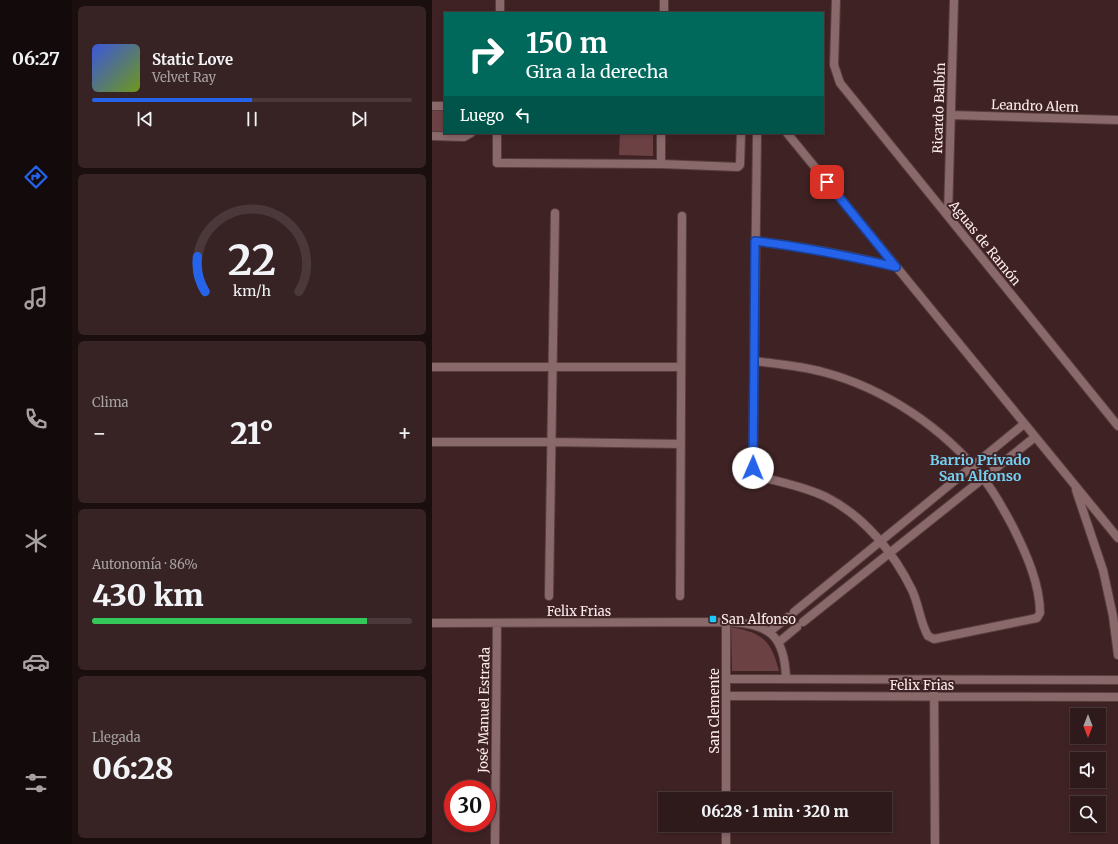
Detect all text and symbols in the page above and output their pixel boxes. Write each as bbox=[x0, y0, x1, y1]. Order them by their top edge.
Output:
text: 150 m bbox=[526, 25, 608, 61]
icon: right bbox=[460, 28, 512, 80]
text: 06:27 bbox=[12, 47, 60, 70]
text: Static Love bbox=[152, 50, 233, 69]
text: Gira a la derecha bbox=[526, 60, 668, 83]
street label: Ricardo Balbín bbox=[929, 62, 949, 154]
text: Velvet Ray bbox=[152, 69, 216, 86]
street label: Leandro Alem bbox=[991, 96, 1079, 116]
icon: left bbox=[512, 104, 534, 126]
text: Luego bbox=[460, 106, 504, 125]
icon: previous bbox=[134, 108, 156, 130]
icon: pause bbox=[241, 108, 263, 130]
icon: next bbox=[348, 108, 370, 130]
icon: directions bbox=[22, 163, 50, 191]
pin bbox=[810, 165, 844, 199]
icon: arrive bbox=[816, 171, 838, 193]
street label: Aguas de Ramón bbox=[945, 196, 1025, 289]
text: 22 bbox=[228, 234, 276, 286]
text: km/h bbox=[233, 282, 271, 300]
icon: music bbox=[22, 284, 50, 312]
text: Clima bbox=[92, 394, 129, 411]
icon: phone bbox=[22, 405, 50, 433]
text: 21° bbox=[230, 414, 274, 452]
text: − bbox=[92, 419, 107, 447]
text: + bbox=[397, 419, 412, 447]
position arrow bbox=[732, 447, 774, 489]
district label: Barrio Privado San Alfonso bbox=[930, 451, 1030, 485]
icon: climate bbox=[22, 527, 50, 555]
text: Autonomía · 86% bbox=[92, 556, 198, 573]
text: 430 km bbox=[92, 576, 204, 614]
street label: Felix Frias bbox=[547, 603, 611, 620]
place label: San Alfonso bbox=[721, 611, 796, 628]
marker: San Alfonso bbox=[708, 614, 718, 624]
street label: José Manuel Estrada bbox=[474, 647, 494, 774]
icon: car bbox=[22, 648, 50, 676]
street label: San Clemente bbox=[706, 668, 723, 754]
street label: Felix Frias bbox=[890, 677, 954, 694]
north arrow bbox=[1070, 708, 1106, 744]
map controls bbox=[1070, 708, 1106, 832]
text: Llegada bbox=[92, 729, 141, 746]
text: 06:28 bbox=[92, 749, 174, 787]
button: sound bbox=[1070, 752, 1106, 788]
icon: filters bbox=[22, 769, 50, 797]
speed limit sign: 30 bbox=[444, 780, 496, 832]
button: search bbox=[1070, 796, 1106, 832]
text: 06:28 · 1 min · 320 m bbox=[701, 802, 849, 821]

